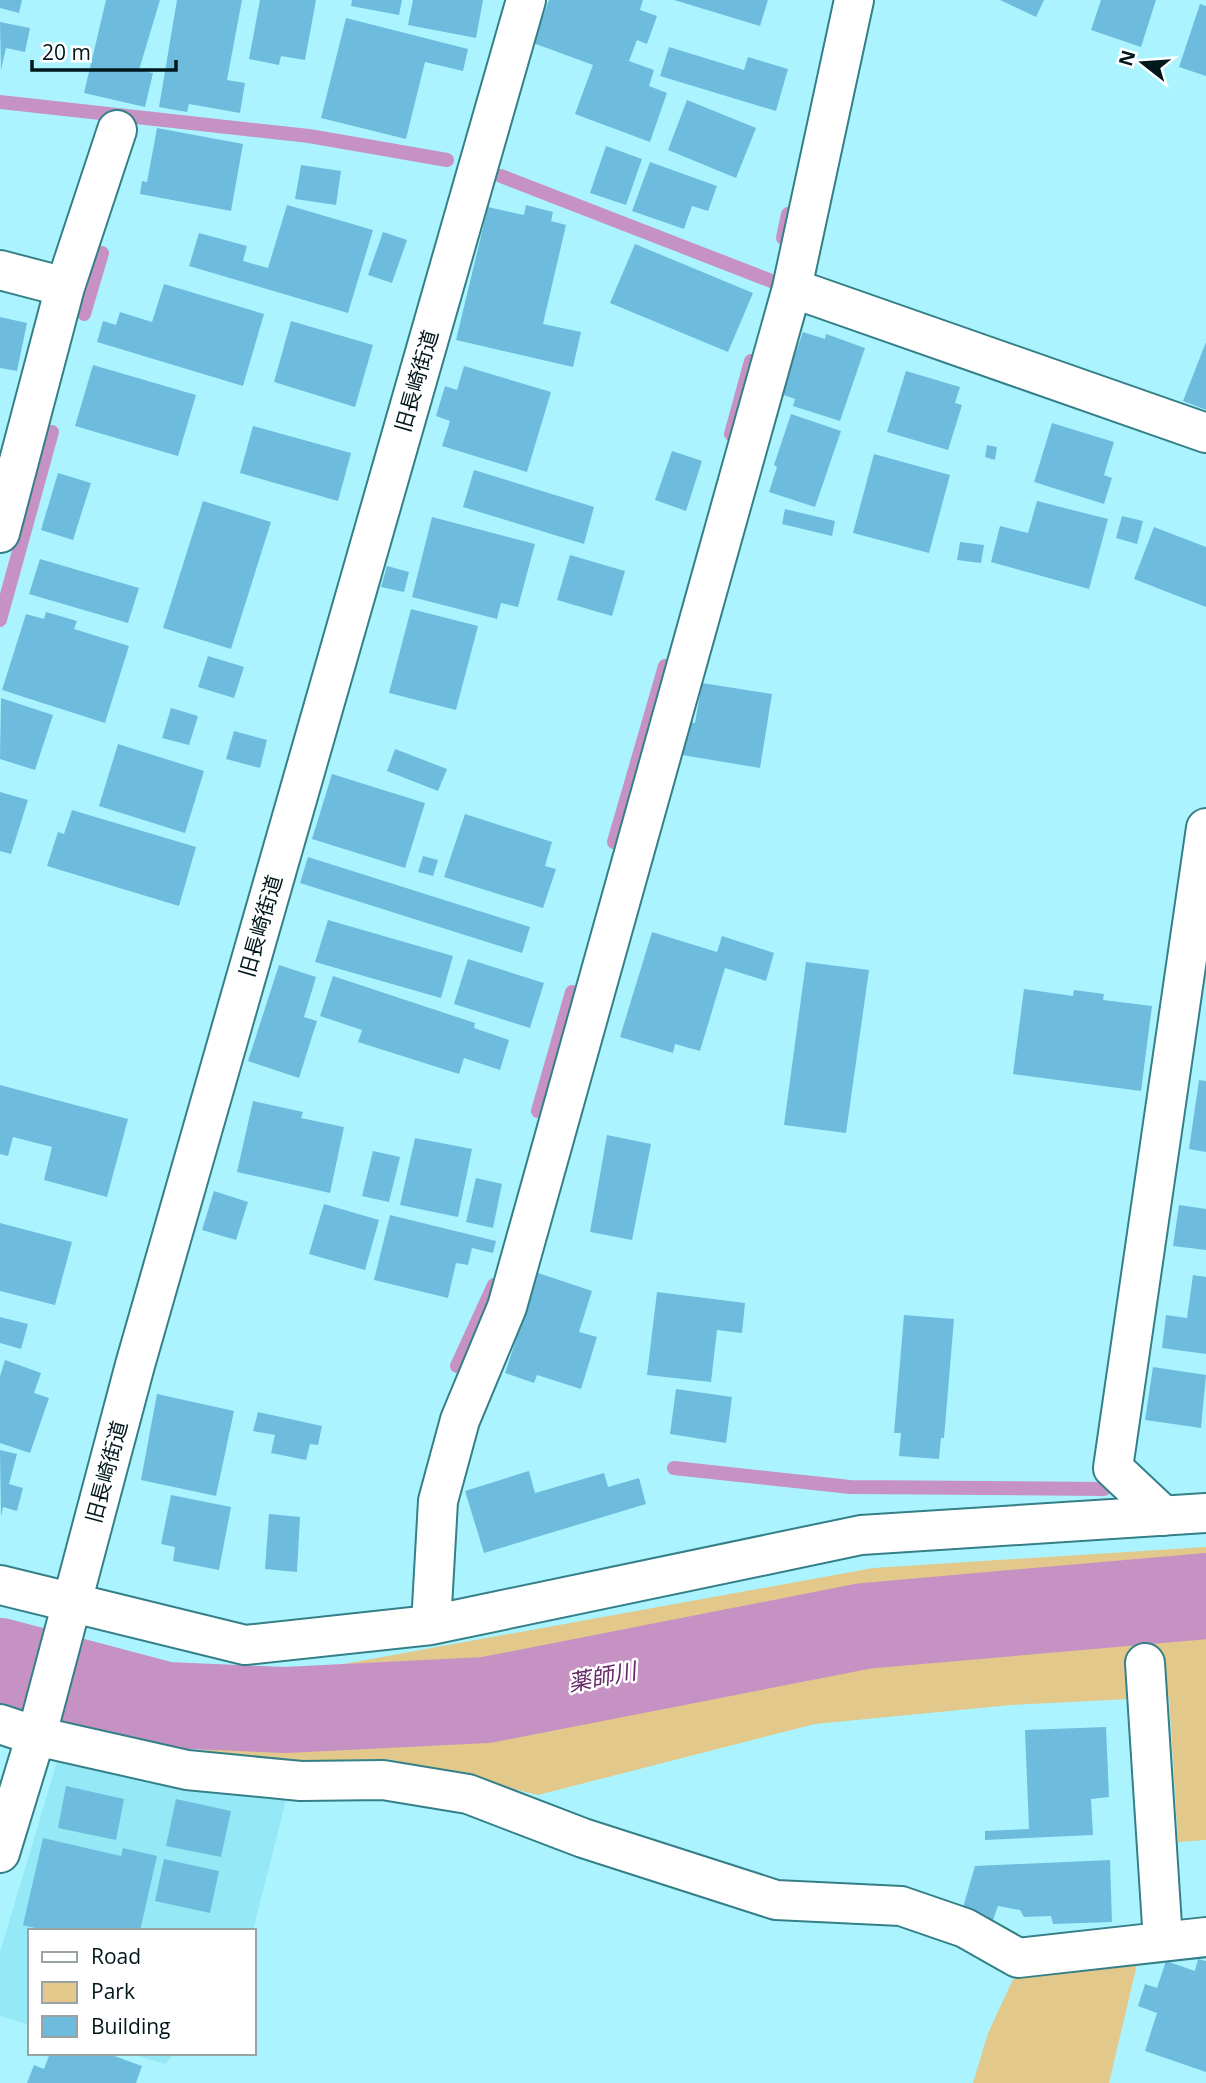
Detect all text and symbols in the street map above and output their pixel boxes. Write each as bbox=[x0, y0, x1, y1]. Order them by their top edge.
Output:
scale bar bbox=[32, 28, 175, 72]
north arrow bbox=[1108, 28, 1178, 98]
text: 20 m bbox=[42, 38, 91, 66]
text: N bbox=[1112, 47, 1141, 69]
street label: 旧長崎街道 bbox=[388, 326, 444, 435]
street label: 旧長崎街道 bbox=[232, 871, 288, 980]
street label: 旧長崎街道 bbox=[79, 1417, 133, 1526]
water label: 薬師川 bbox=[565, 1653, 642, 1698]
legend bbox=[28, 1929, 256, 2055]
text: Road bbox=[91, 1942, 141, 1970]
text: Park bbox=[91, 1977, 135, 2005]
text: Building bbox=[91, 2012, 170, 2040]

